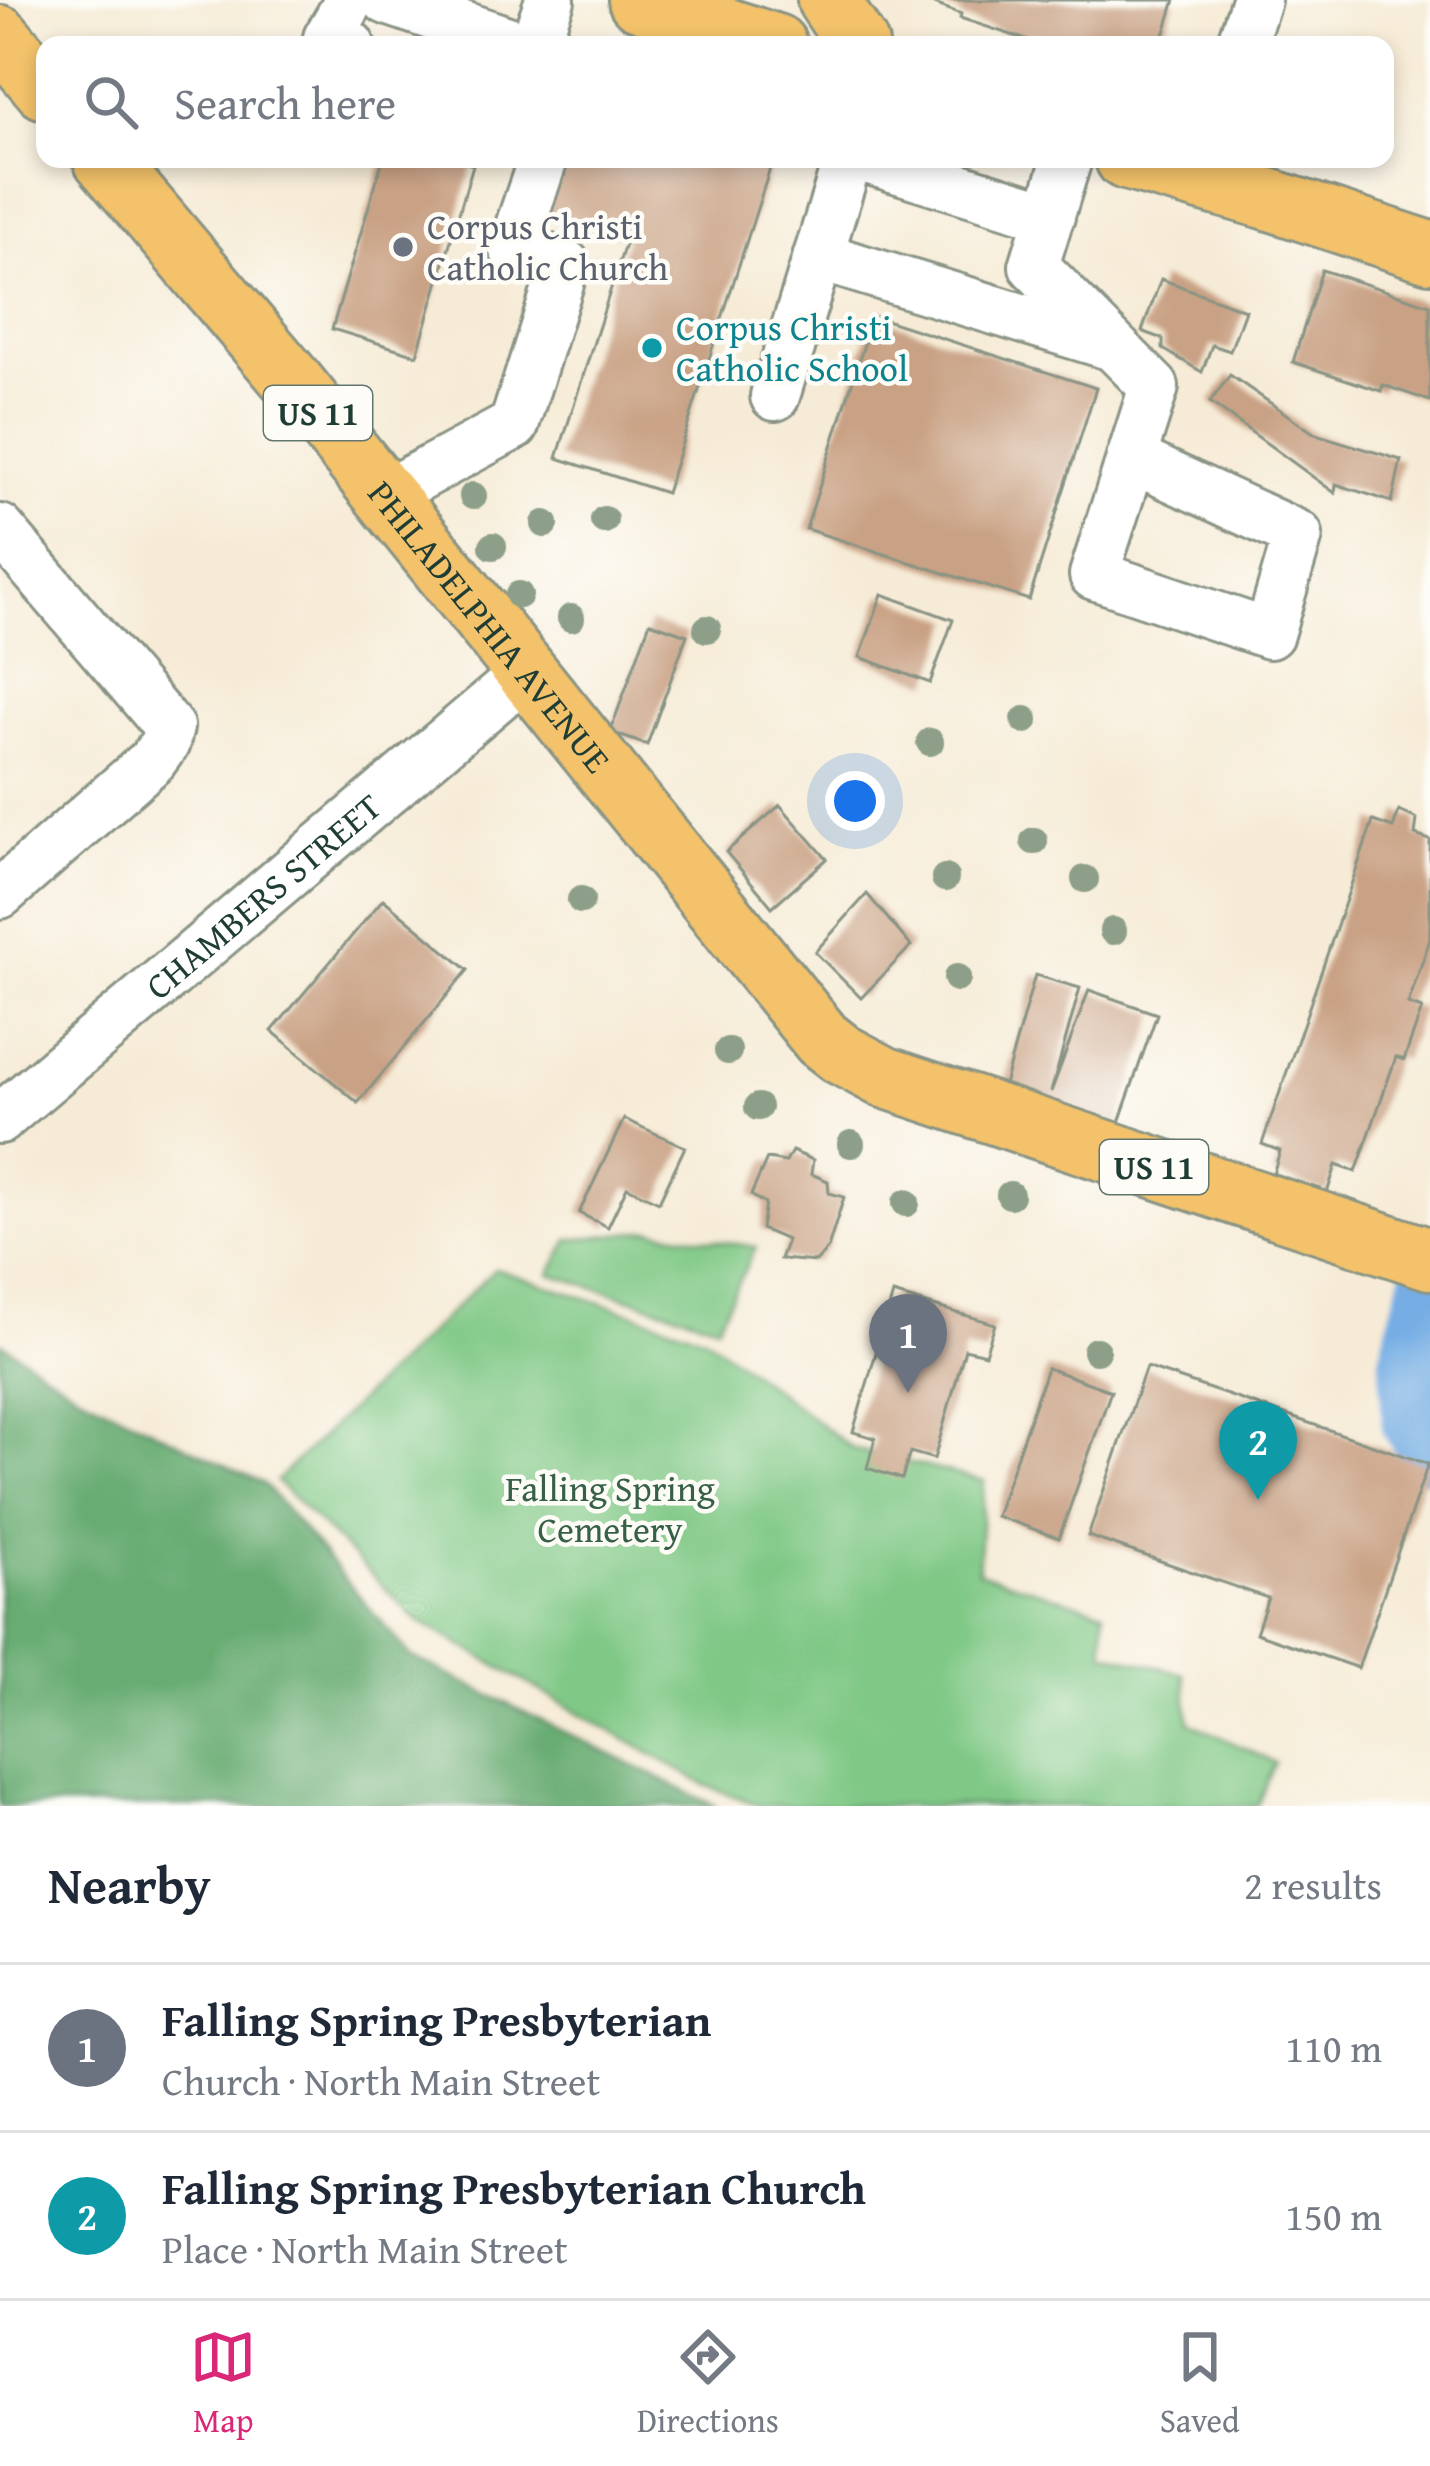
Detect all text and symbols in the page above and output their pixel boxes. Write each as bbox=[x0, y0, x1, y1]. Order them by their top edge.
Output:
search box bbox=[36, 36, 1394, 168]
icon: search bbox=[78, 69, 144, 135]
text: Search here bbox=[174, 70, 396, 135]
place label: Corpus Christi Catholic Church bbox=[427, 199, 668, 293]
marker: Corpus Christi Catholic Church bbox=[390, 234, 416, 260]
place label: Corpus Christi Catholic School bbox=[676, 300, 908, 394]
marker: Corpus Christi Catholic School bbox=[639, 335, 665, 361]
road number: US 11 bbox=[264, 386, 372, 440]
street label: PHILADELPHIA AVENUE bbox=[356, 468, 624, 784]
your location bbox=[825, 771, 885, 831]
street label: CHAMBERS STREET bbox=[133, 780, 392, 1011]
road number: US 11 bbox=[1100, 1140, 1208, 1194]
pin: 1 bbox=[869, 1294, 947, 1393]
pin: 2 bbox=[1219, 1401, 1297, 1500]
park label: Falling Spring Cemetery bbox=[505, 1461, 715, 1555]
text: Nearby bbox=[48, 1847, 211, 1922]
text: 2 results bbox=[1244, 1856, 1382, 1913]
text: Falling Spring Presbyterian bbox=[162, 1987, 711, 2052]
text: 1 bbox=[77, 2019, 97, 2076]
text: 110 m bbox=[1285, 2019, 1382, 2076]
text: Church · North Main Street bbox=[162, 2052, 600, 2109]
text: Falling Spring Presbyterian Church bbox=[162, 2155, 866, 2220]
text: 2 bbox=[77, 2187, 97, 2244]
text: 150 m bbox=[1285, 2187, 1382, 2244]
text: Place · North Main Street bbox=[162, 2220, 568, 2277]
tab: Map bbox=[190, 2324, 256, 2444]
tab: Directions bbox=[637, 2324, 779, 2444]
tab: Saved bbox=[1160, 2324, 1240, 2444]

